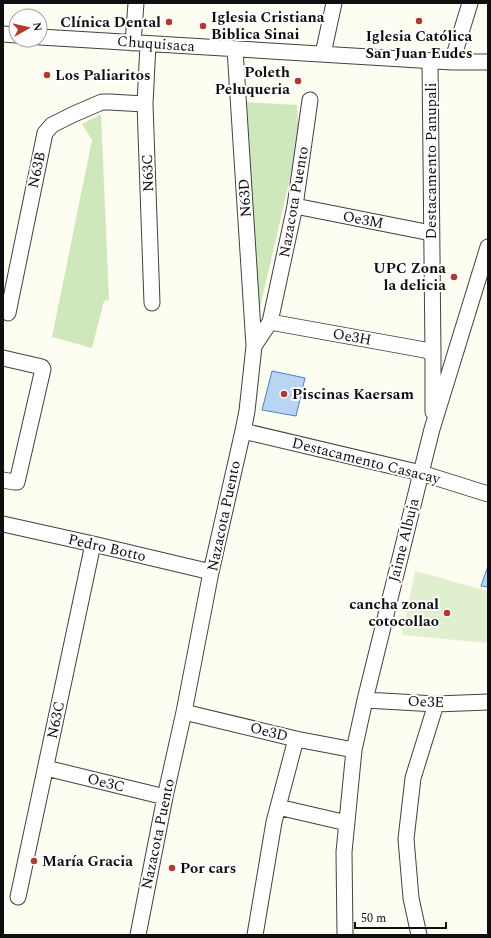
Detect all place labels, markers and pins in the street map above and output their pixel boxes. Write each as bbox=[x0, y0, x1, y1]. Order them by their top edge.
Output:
place label: Iglesia Cristiana Biblica Sinai bbox=[211, 6, 325, 46]
place label: Clínica Dental bbox=[60, 11, 161, 34]
marker: Iglesia Católica San Juan Eudes bbox=[414, 16, 424, 26]
marker: Clínica Dental bbox=[164, 17, 174, 27]
marker: Iglesia Cristiana Biblica Sinai bbox=[198, 21, 208, 31]
place label: Iglesia Católica San Juan Eudes bbox=[365, 25, 473, 65]
place label: Poleth Peluqueria bbox=[215, 61, 290, 101]
place label: Los Paliaritos bbox=[55, 64, 150, 87]
marker: Los Paliaritos bbox=[42, 70, 52, 80]
marker: Poleth Peluqueria bbox=[293, 76, 303, 86]
place label: UPC Zona la delicia bbox=[373, 257, 446, 297]
marker: UPC Zona la delicia bbox=[449, 272, 459, 282]
place label: Piscinas Kaersam bbox=[292, 383, 415, 406]
marker: Piscinas Kaersam bbox=[279, 389, 289, 399]
place label: cancha zonal cotocollao bbox=[349, 593, 439, 633]
marker: cancha zonal cotocollao bbox=[442, 608, 452, 618]
place label: María Gracia bbox=[42, 850, 133, 873]
marker: María Gracia bbox=[29, 856, 39, 866]
place label: Por cars bbox=[180, 857, 236, 880]
marker: Por cars bbox=[167, 863, 177, 873]

